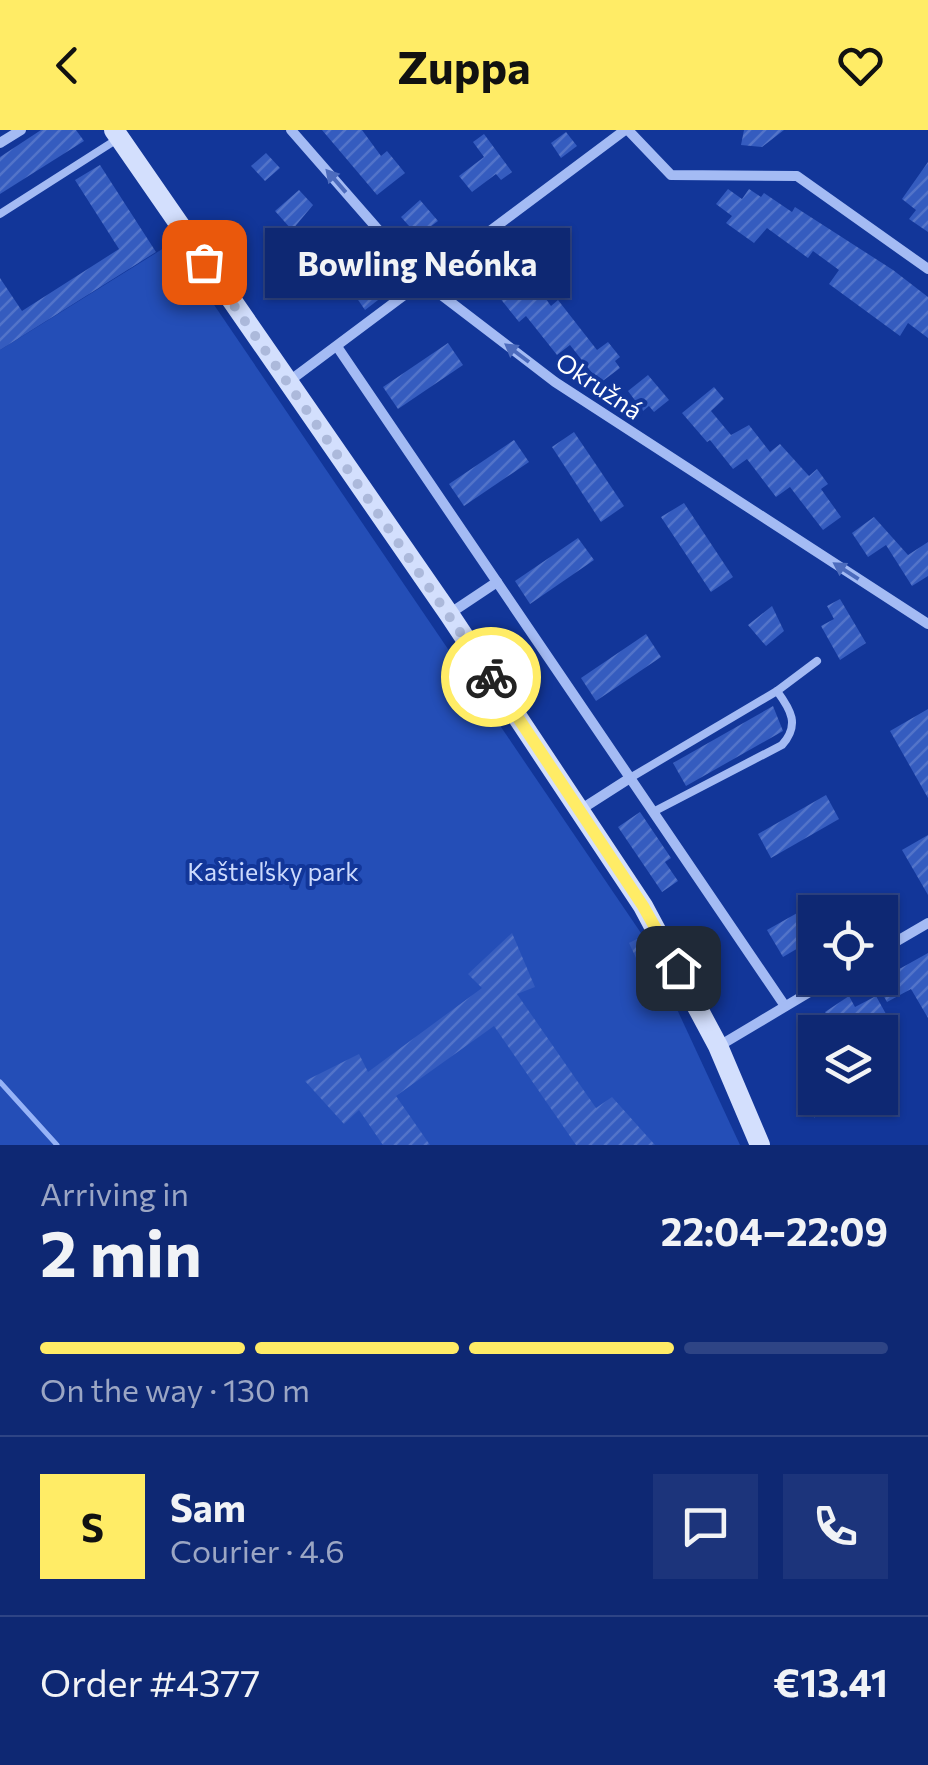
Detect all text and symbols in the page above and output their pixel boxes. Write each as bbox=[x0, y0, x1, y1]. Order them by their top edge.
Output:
icon: back bbox=[40, 38, 95, 93]
text: Zuppa bbox=[397, 38, 531, 93]
icon: heart bbox=[833, 38, 888, 93]
one-way arrow bbox=[325, 169, 347, 194]
pin bbox=[162, 220, 247, 305]
callout: Bowling Neónka bbox=[264, 227, 569, 297]
icon: bag bbox=[177, 235, 232, 290]
text: Bowling Neónka bbox=[298, 243, 537, 283]
one-way arrow bbox=[504, 343, 530, 363]
street label: Okružná bbox=[551, 345, 648, 425]
one-way arrow bbox=[833, 562, 860, 580]
courier bbox=[441, 627, 541, 727]
icon: bike bbox=[464, 650, 519, 705]
park label: Kaštieľsky park bbox=[187, 856, 359, 886]
map controls bbox=[798, 895, 898, 1115]
button: locate bbox=[798, 895, 898, 995]
pin bbox=[636, 926, 721, 1011]
icon: home bbox=[651, 941, 706, 996]
button: layers bbox=[798, 1015, 898, 1115]
text: Arriving in bbox=[40, 1173, 189, 1213]
text: 22:04–22:09 bbox=[661, 1207, 888, 1254]
text: 2 min bbox=[40, 1211, 202, 1290]
text: On the way · 130 m bbox=[40, 1369, 310, 1409]
button: chat bbox=[653, 1474, 758, 1579]
button: phone bbox=[783, 1474, 888, 1579]
text: Sam bbox=[170, 1483, 246, 1530]
text: S bbox=[81, 1503, 104, 1550]
text: Courier · 4.6 bbox=[170, 1530, 345, 1570]
text: Order #4377 bbox=[40, 1658, 260, 1705]
text: €13.41 bbox=[773, 1658, 888, 1705]

